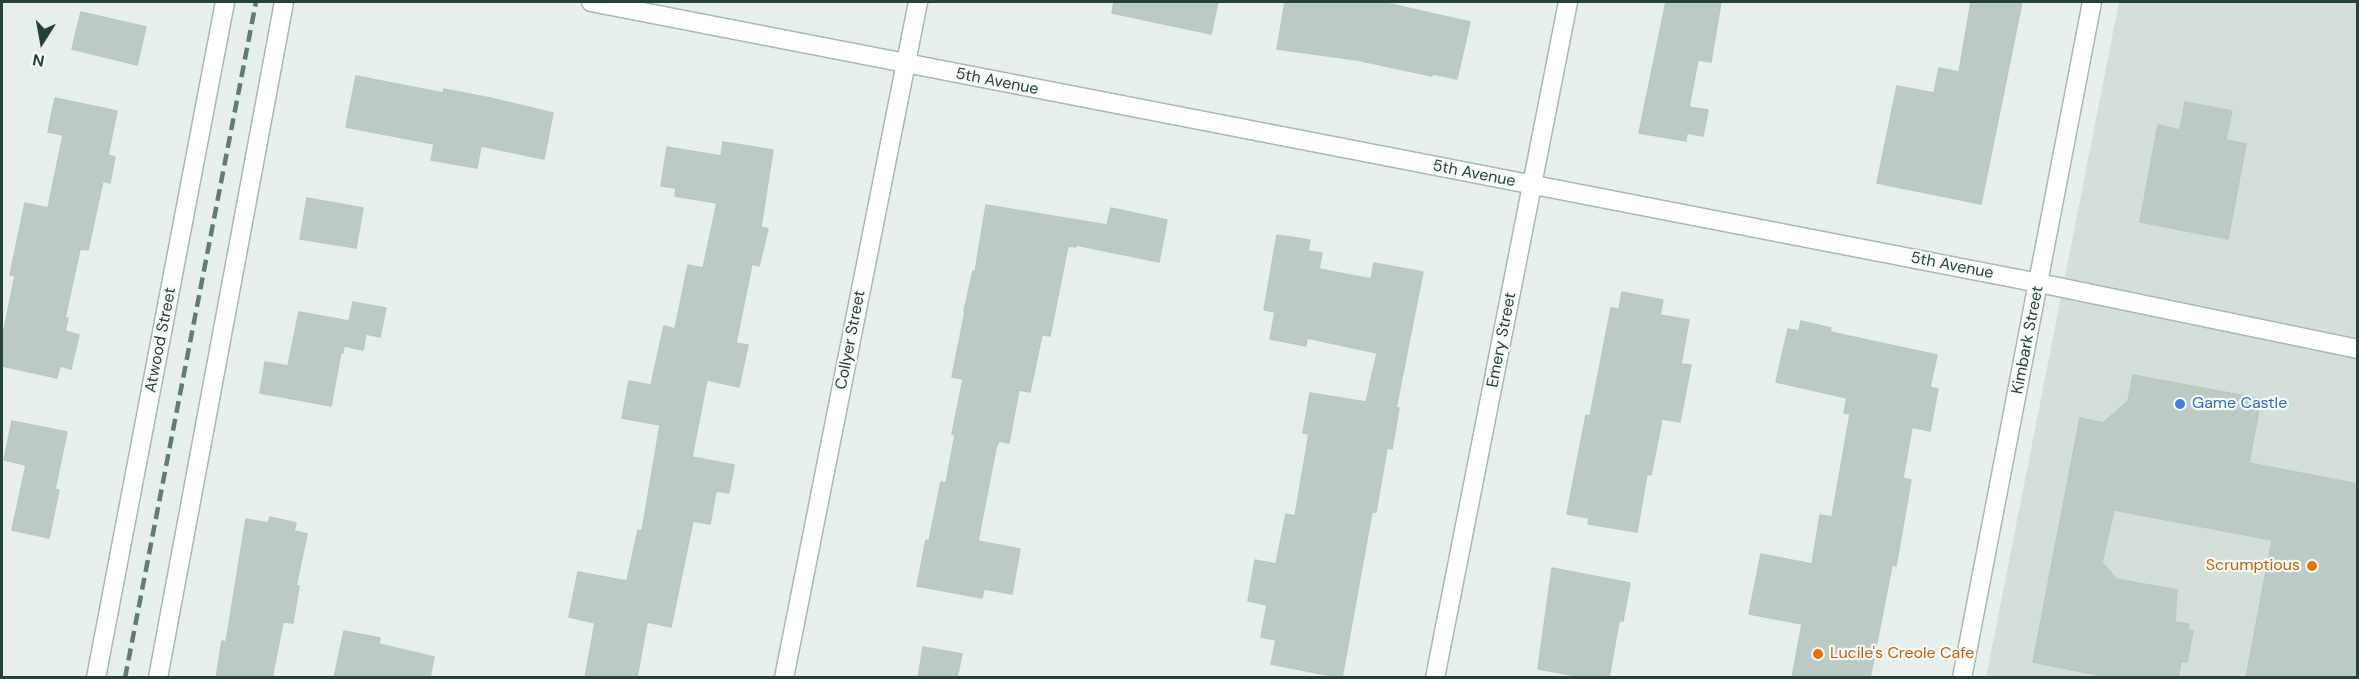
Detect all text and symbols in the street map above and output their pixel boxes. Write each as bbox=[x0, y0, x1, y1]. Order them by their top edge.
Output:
north arrow bbox=[12, 12, 72, 72]
text: N bbox=[31, 49, 46, 72]
street label: 5th Avenue bbox=[954, 65, 1040, 99]
street label: 5th Avenue bbox=[1431, 157, 1517, 191]
street label: 5th Avenue bbox=[1909, 249, 1995, 283]
street label: Kimbark Street bbox=[2008, 284, 2048, 396]
street label: Atwood Street bbox=[141, 286, 181, 394]
street label: Collyer Street bbox=[832, 289, 870, 391]
street label: Emery Street bbox=[1483, 291, 1521, 389]
place label: Game Castle bbox=[2192, 394, 2287, 414]
marker: Game Castle bbox=[2173, 397, 2187, 411]
place label: Scrumptious bbox=[2206, 556, 2300, 576]
marker: Scrumptious bbox=[2305, 559, 2319, 573]
place label: Lucile's Creole Cafe bbox=[1830, 644, 1974, 664]
marker: Lucile's Creole Cafe bbox=[1811, 647, 1825, 661]

